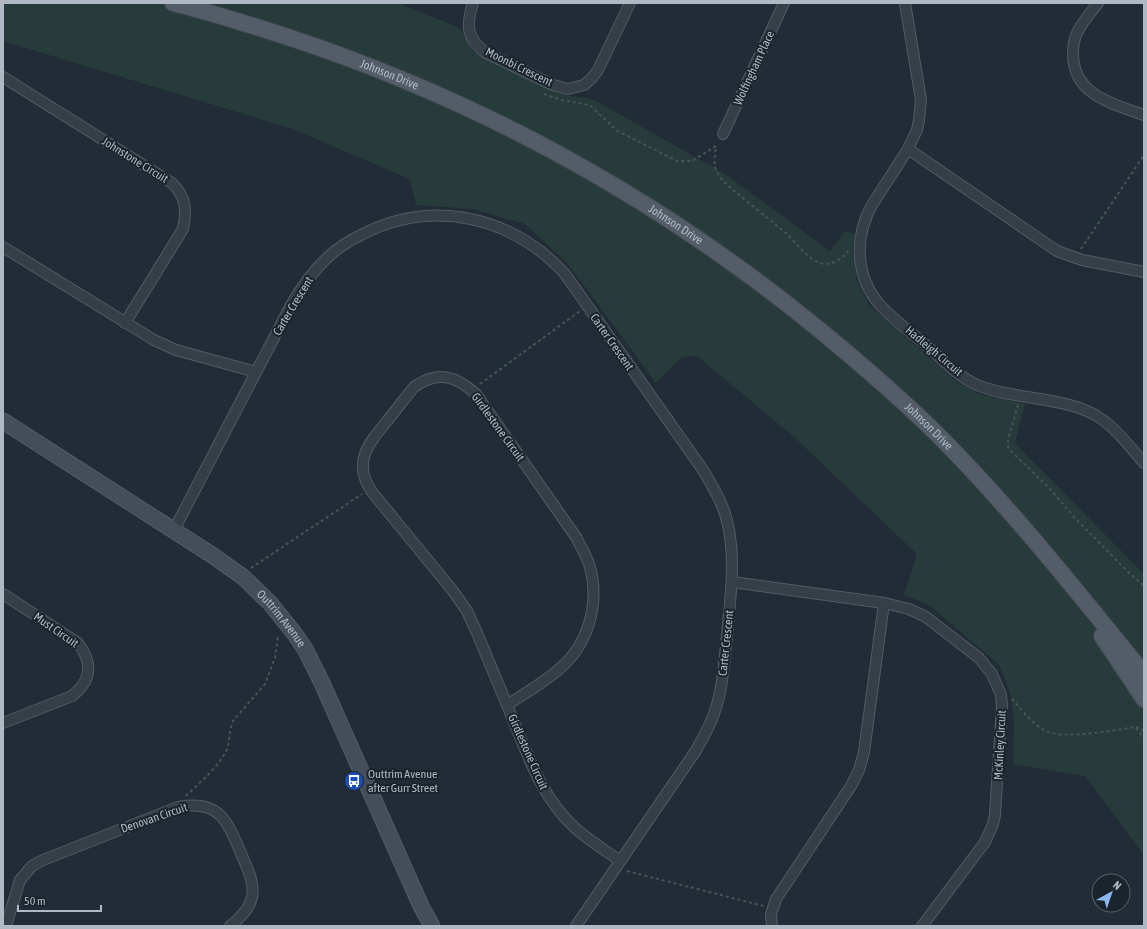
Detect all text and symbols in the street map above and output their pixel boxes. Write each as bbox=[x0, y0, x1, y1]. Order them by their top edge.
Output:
street label: Wolfingham Place bbox=[731, 29, 777, 107]
street label: Moonbi Crescent bbox=[483, 45, 555, 90]
street label: Johnson Drive bbox=[358, 56, 421, 93]
street label: Johnstone Circuit bbox=[99, 134, 171, 186]
street label: Johnson Drive bbox=[646, 202, 706, 247]
street label: Carter Crescent bbox=[270, 274, 316, 338]
street label: Carter Crescent bbox=[587, 311, 637, 374]
street label: Hadleigh Circuit bbox=[903, 323, 966, 379]
street label: Girdlestone Circuit bbox=[468, 390, 528, 464]
street label: Johnson Drive bbox=[902, 400, 956, 453]
street label: Outtrim Avenue bbox=[254, 587, 309, 650]
street label: Carter Crescent bbox=[716, 609, 736, 677]
street label: Must Circuit bbox=[31, 610, 81, 651]
street label: McKinley Circuit bbox=[991, 709, 1009, 780]
street label: Girdlestone Circuit bbox=[505, 712, 551, 792]
place label: Outtrim Avenue after Gurr Street bbox=[368, 767, 439, 795]
bus stop icon: Outtrim Avenue after Gurr Street bbox=[343, 770, 365, 792]
street label: Denovan Circuit bbox=[119, 800, 190, 836]
north arrow bbox=[1091, 873, 1131, 913]
text: N bbox=[1111, 879, 1124, 892]
scale bar bbox=[18, 887, 101, 913]
text: 50 m bbox=[24, 894, 46, 908]

